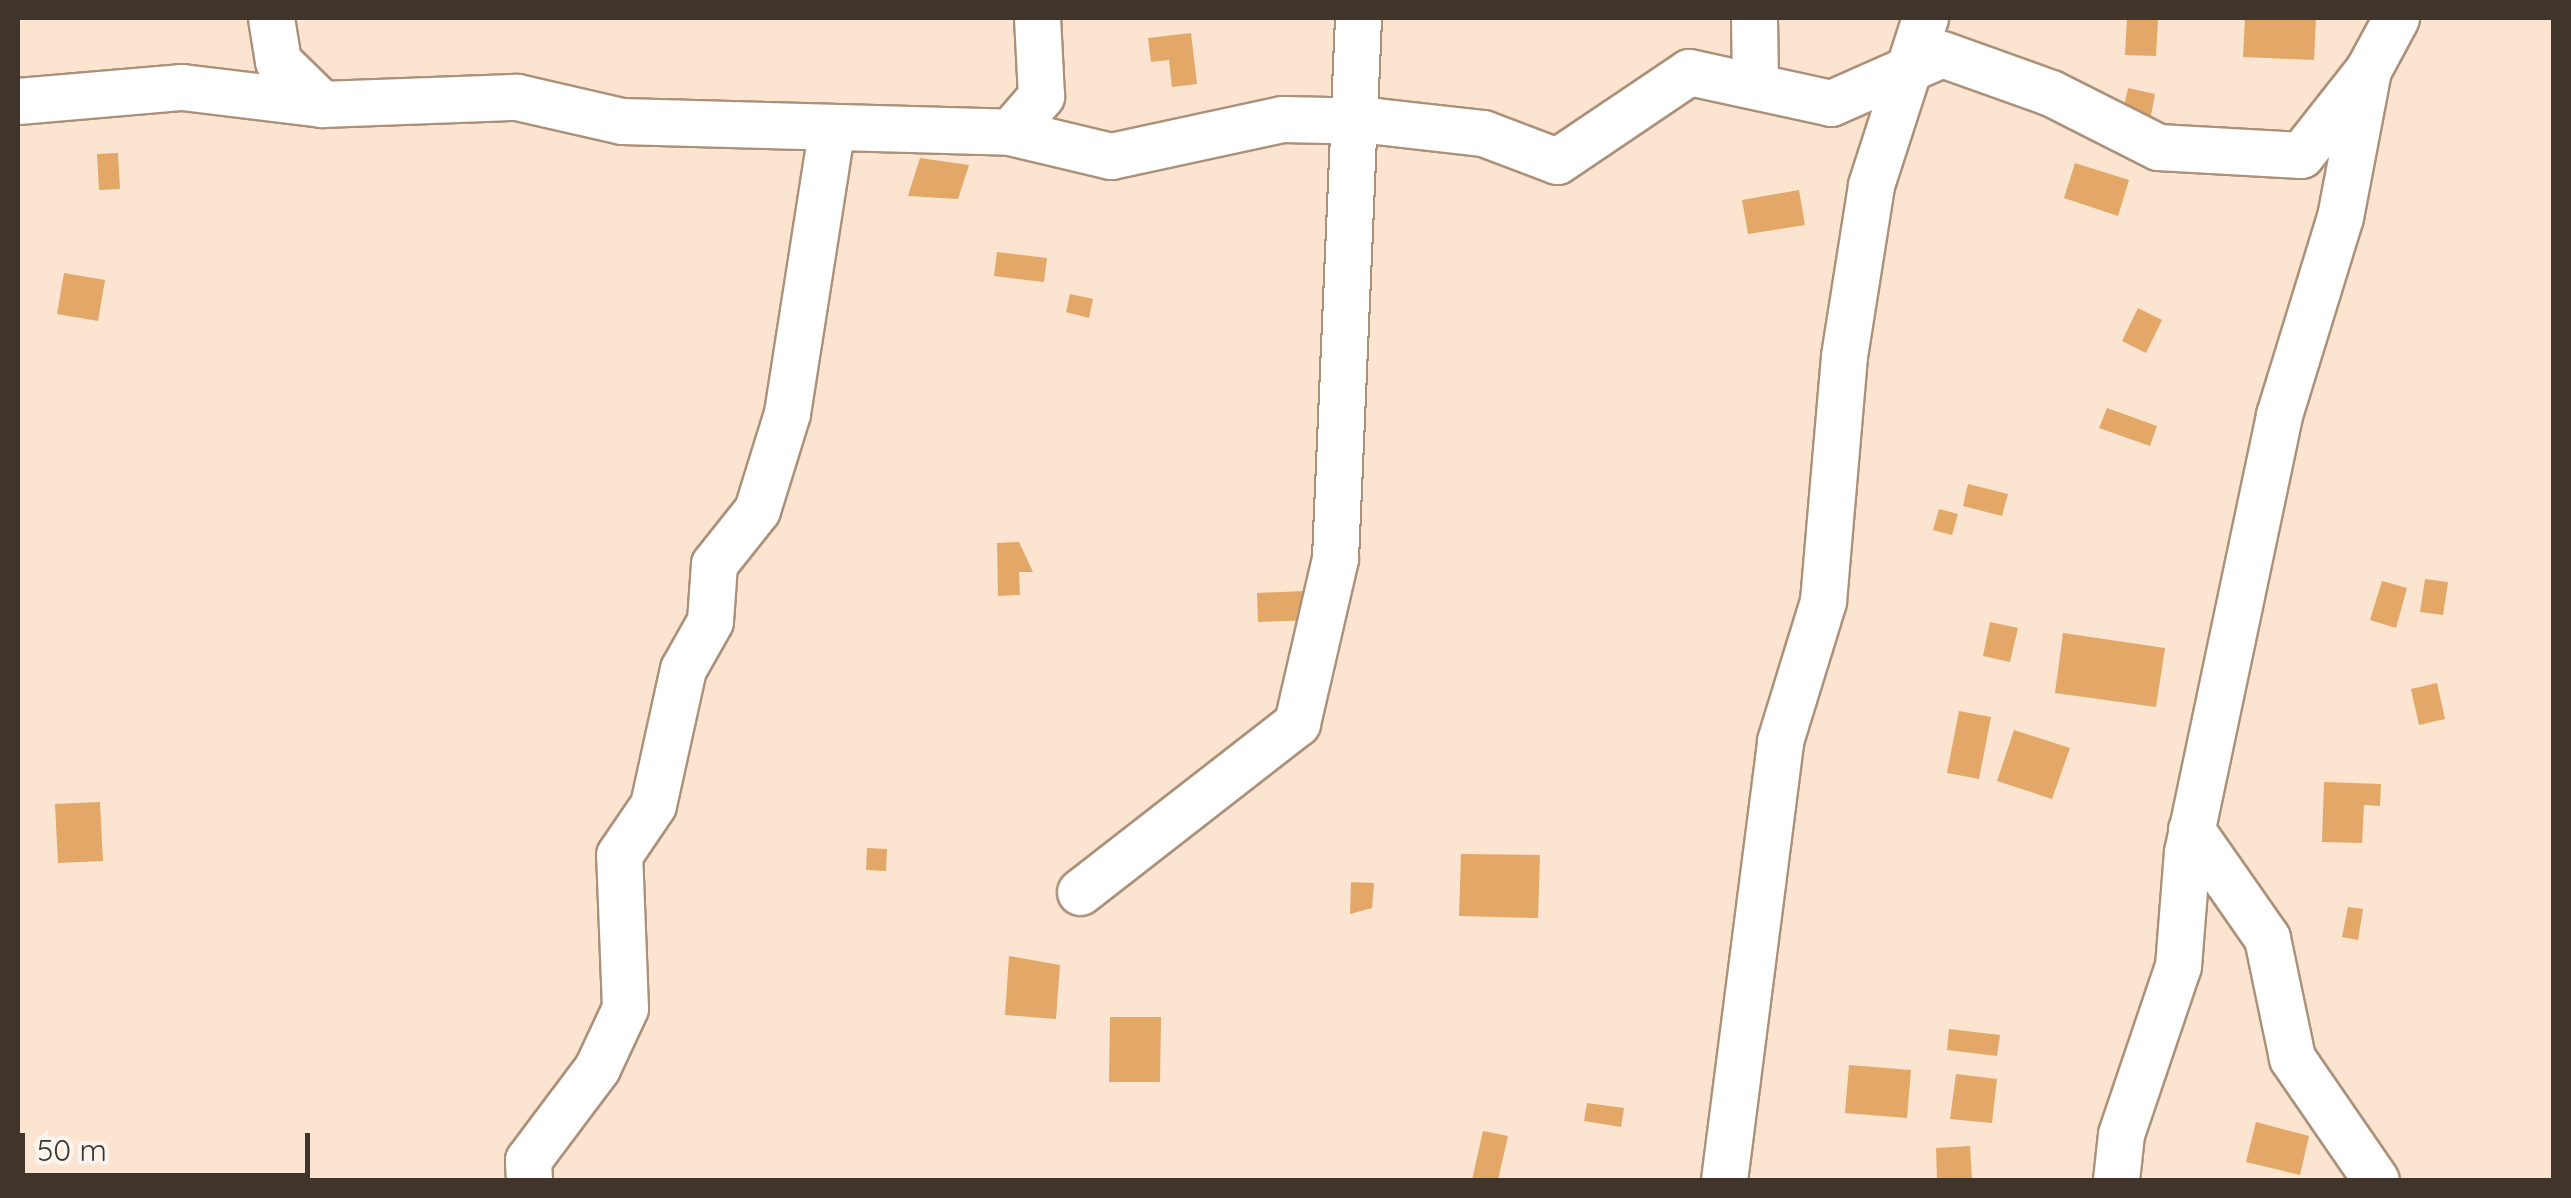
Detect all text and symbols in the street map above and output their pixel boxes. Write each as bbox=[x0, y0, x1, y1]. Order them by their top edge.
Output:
scale bar bbox=[25, 1113, 315, 1175]
text: 50 m bbox=[37, 1131, 107, 1169]

